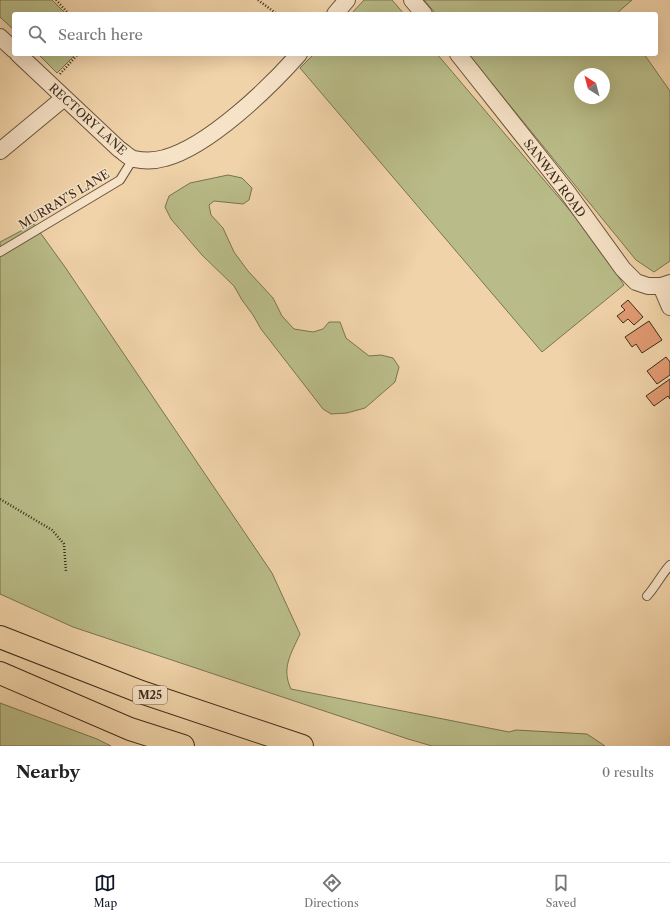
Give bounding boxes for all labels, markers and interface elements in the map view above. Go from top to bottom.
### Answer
search box [12,12,658,56]
icon: search [26,23,48,45]
text: Search here [58,25,143,44]
north arrow [574,68,610,104]
street label: RECTORY LANE [46,80,130,158]
street label: SANWAY ROAD [521,136,589,220]
street label: MURRAY'S LANE [16,166,112,232]
road number: M25 [133,686,167,704]
text: Nearby [16,762,80,782]
text: 0 results [602,764,654,780]
tab: Map [94,872,117,910]
tab: Directions [304,872,359,910]
tab: Saved [546,872,576,910]

